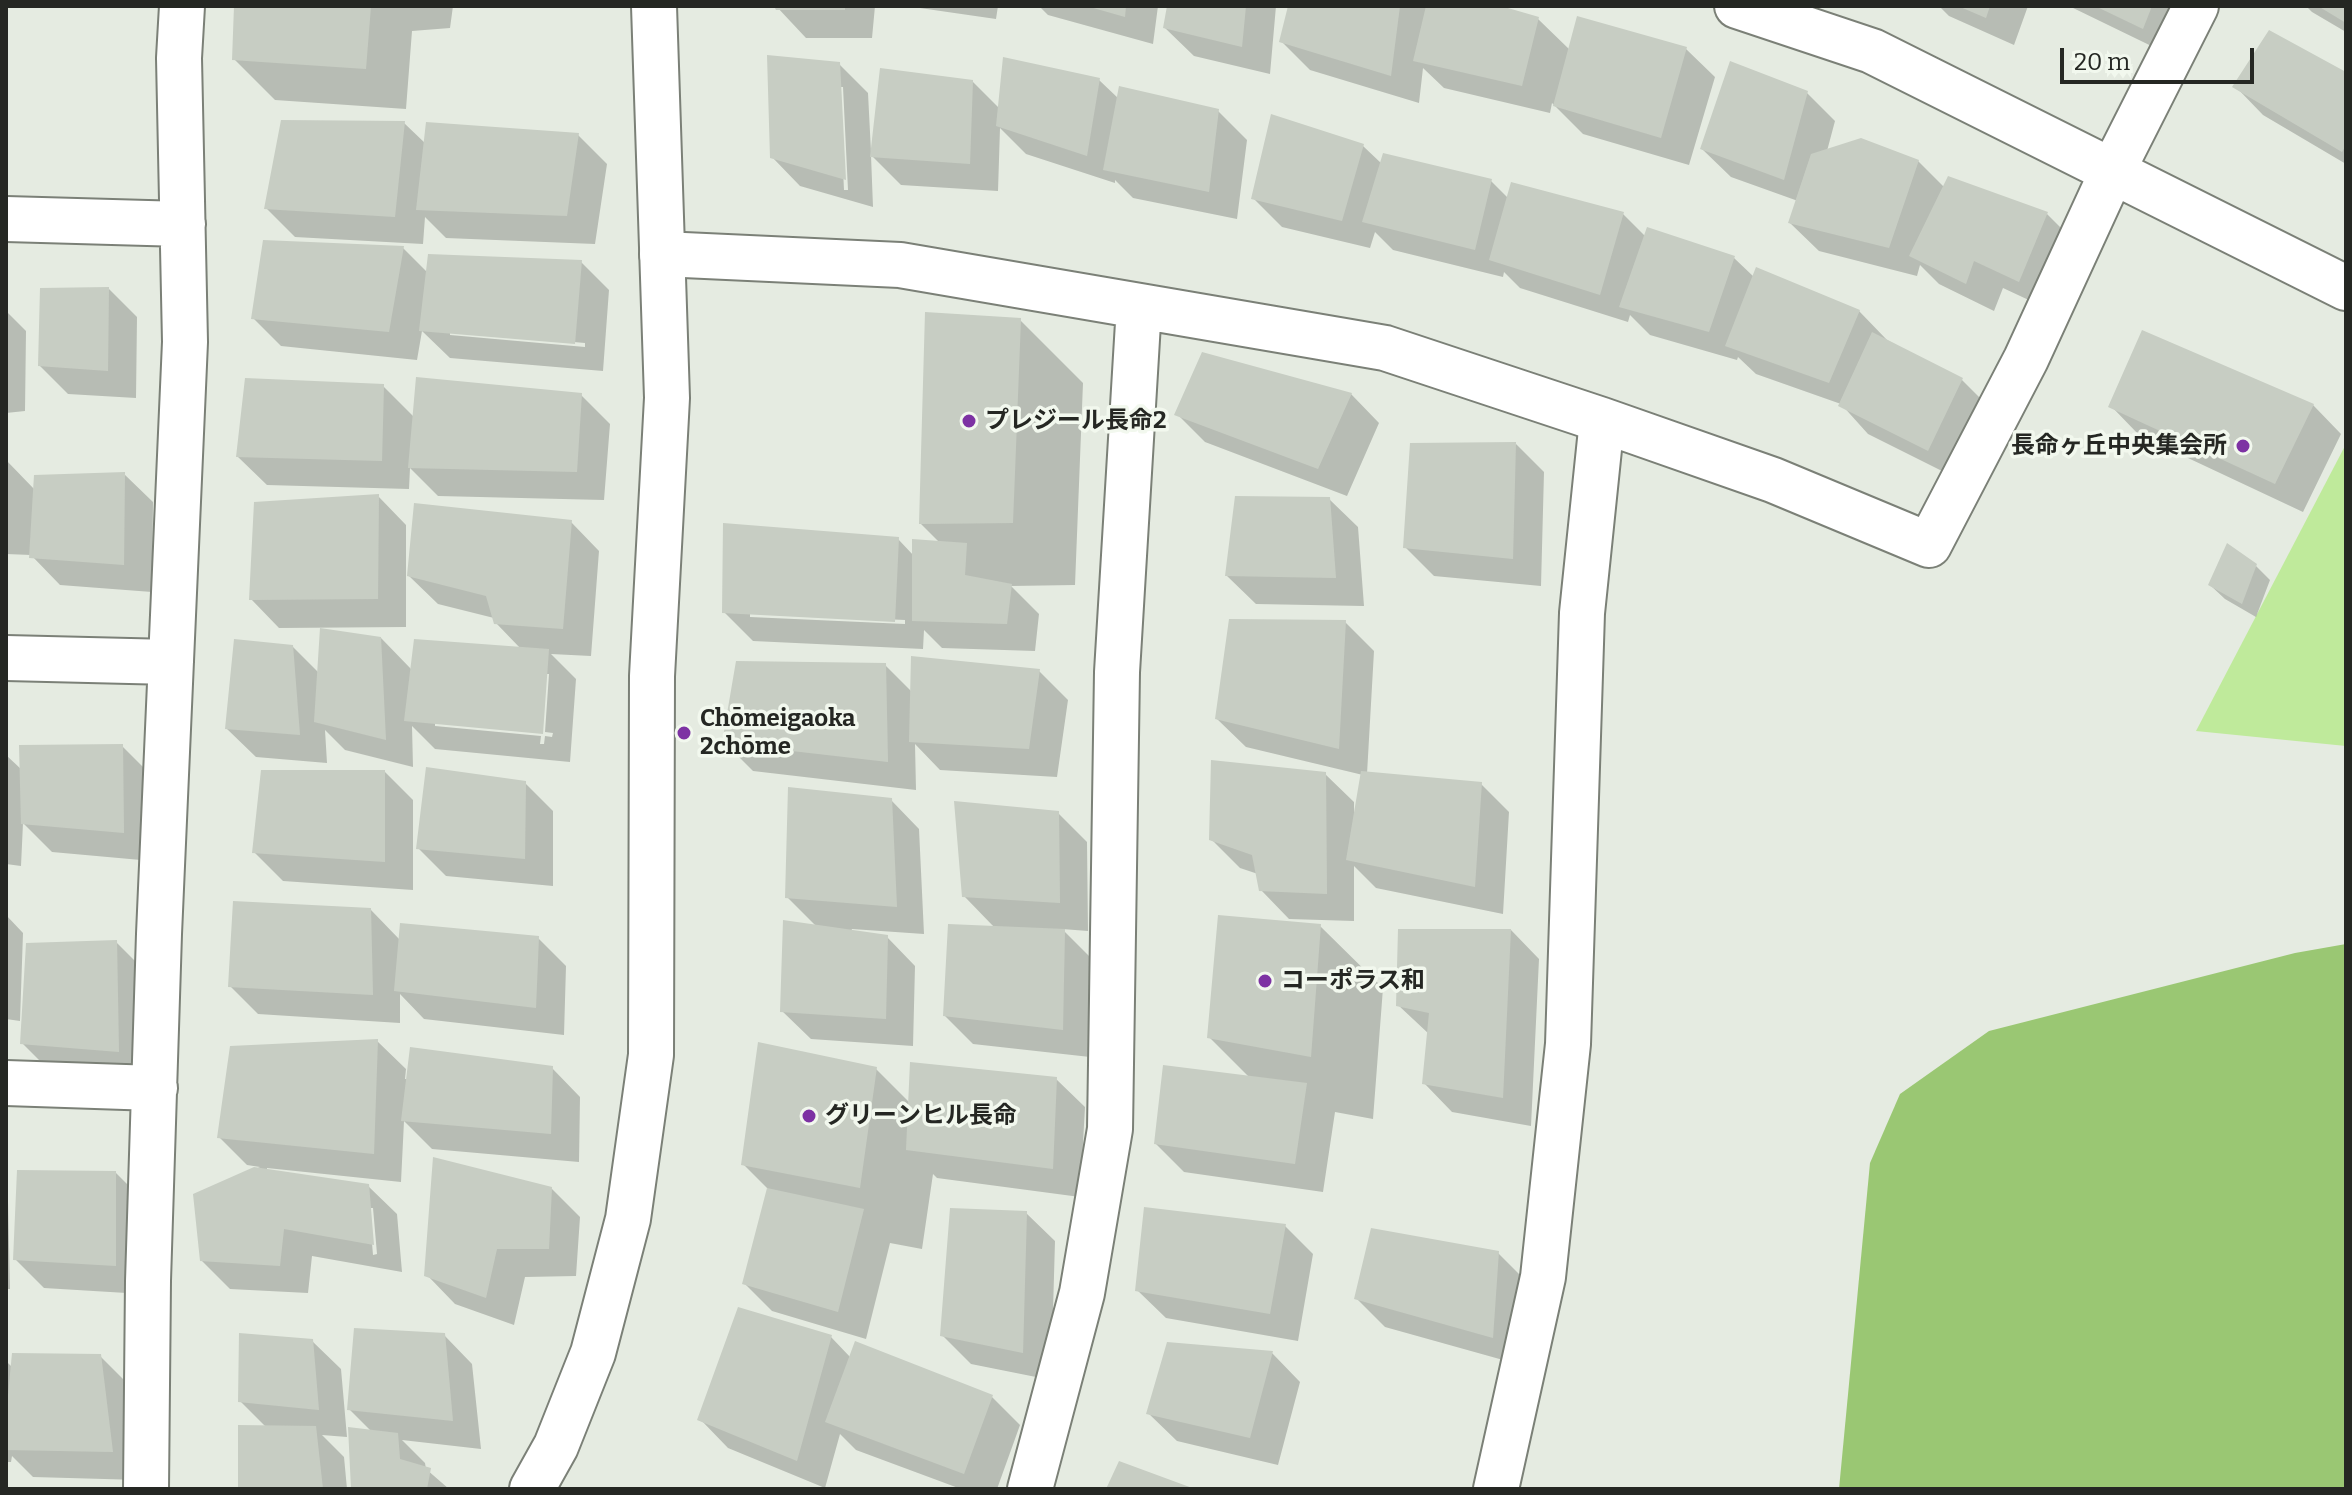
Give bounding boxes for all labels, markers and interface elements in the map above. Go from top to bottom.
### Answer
scale bar [2064,32,2258,82]
text: 20 m [2074,48,2130,76]
place label: プレジール長命2 [985,407,1167,435]
marker: プレジール長命2 [960,412,978,430]
place label: 長命ヶ丘中央集会所 [2011,432,2227,460]
marker: 長命ヶ丘中央集会所 [2234,437,2252,455]
place label: Chōmeigaoka 2chōme [700,705,855,761]
marker: Chōmeigaoka 2chōme [675,724,693,742]
place label: コーポラス和 [1281,967,1425,995]
marker: コーポラス和 [1256,972,1274,990]
place label: グリーンヒル長命 [825,1102,1017,1130]
marker: グリーンヒル長命 [800,1107,818,1125]

